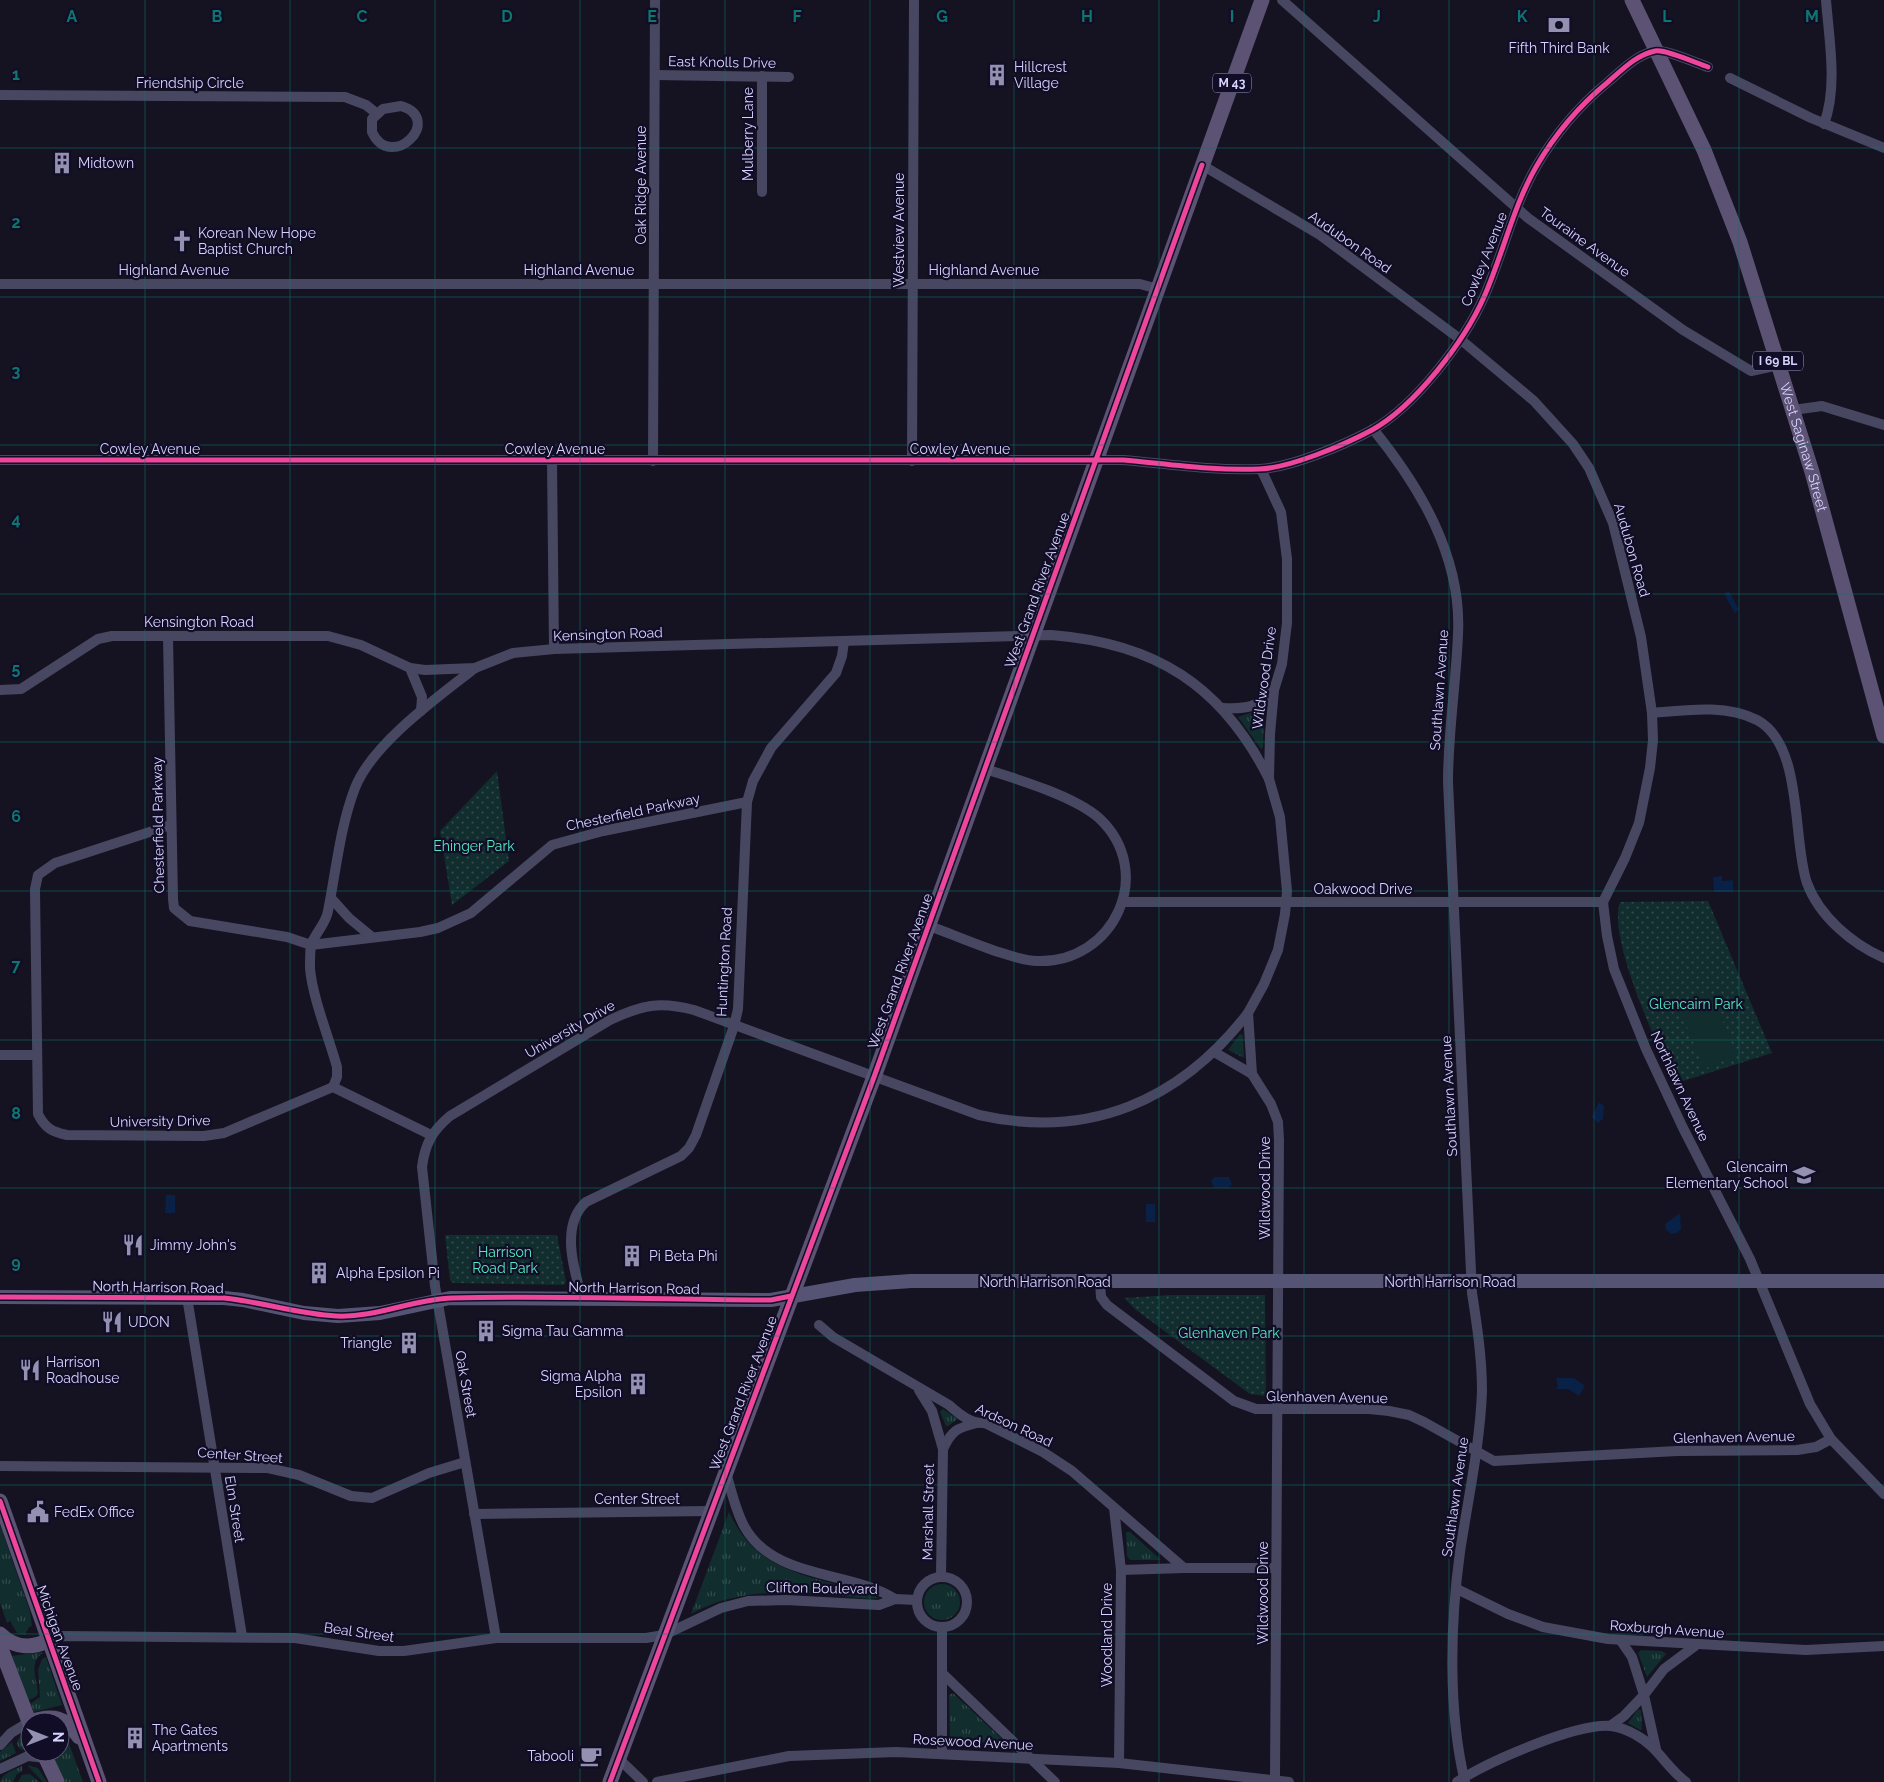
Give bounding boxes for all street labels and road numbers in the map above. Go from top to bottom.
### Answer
street label: East Knolls Drive [668,53,776,71]
road number: M 43 [1213,74,1251,92]
street label: Friendship Circle [136,75,244,91]
street label: Mulberry Lane [740,87,756,181]
street label: Oak Ridge Avenue [633,125,649,245]
street label: Westview Avenue [891,172,907,288]
street label: Touraine Avenue [1537,204,1633,280]
street label: Audubon Road [1306,208,1394,276]
street label: Cowley Avenue [1458,209,1510,309]
street label: Highland Avenue [119,262,229,278]
street label: Highland Avenue [524,262,634,278]
street label: Highland Avenue [929,262,1039,278]
road number: I 69 BL [1753,352,1803,371]
street label: West Saginaw Street [1777,381,1831,514]
street label: Cowley Avenue [100,441,200,457]
street label: Cowley Avenue [505,441,605,457]
street label: Cowley Avenue [910,441,1010,457]
street label: Audubon Road [1611,501,1653,599]
street label: West Grand River Avenue [1001,510,1073,670]
street label: Kensington Road [144,614,254,630]
street label: Kensington Road [553,624,663,644]
street label: Wildwood Drive [1249,626,1279,730]
street label: Southlawn Avenue [1427,629,1451,751]
street label: Chesterfield Parkway [149,756,167,893]
street label: Chesterfield Parkway [565,790,702,834]
street label: Oakwood Drive [1314,881,1412,897]
street label: West Grand River Avenue [864,891,936,1051]
street label: Huntington Road [713,907,735,1017]
street label: University Drive [522,997,618,1061]
street label: Northlawn Avenue [1647,1028,1713,1144]
street label: Southlawn Avenue [1438,1035,1460,1157]
street label: University Drive [109,1112,211,1130]
street label: Wildwood Drive [1257,1136,1273,1240]
street label: North Harrison Road [979,1274,1111,1290]
street label: North Harrison Road [1384,1274,1516,1290]
street label: North Harrison Road [92,1278,224,1296]
street label: North Harrison Road [568,1279,700,1297]
street label: West Grand River Avenue [706,1313,780,1473]
street label: Oak Street [452,1349,480,1419]
street label: Glenhaven Avenue [1266,1388,1388,1406]
street label: Ardson Road [973,1400,1055,1450]
street label: Glenhaven Avenue [1673,1428,1795,1446]
street label: Southlawn Avenue [1439,1436,1471,1558]
street label: Center Street [197,1444,284,1466]
street label: Marshall Street [919,1463,937,1561]
street label: Elm Street [222,1474,248,1544]
street label: Center Street [594,1491,680,1507]
street label: Wildwood Drive [1255,1541,1271,1645]
street label: Clifton Boulevard [766,1579,878,1597]
street label: Michigan Avenue [34,1583,86,1693]
street label: Woodland Drive [1099,1583,1115,1687]
street label: Roxburgh Avenue [1609,1617,1725,1641]
street label: Beal Street [323,1619,396,1645]
street label: Rosewood Avenue [912,1731,1034,1753]

